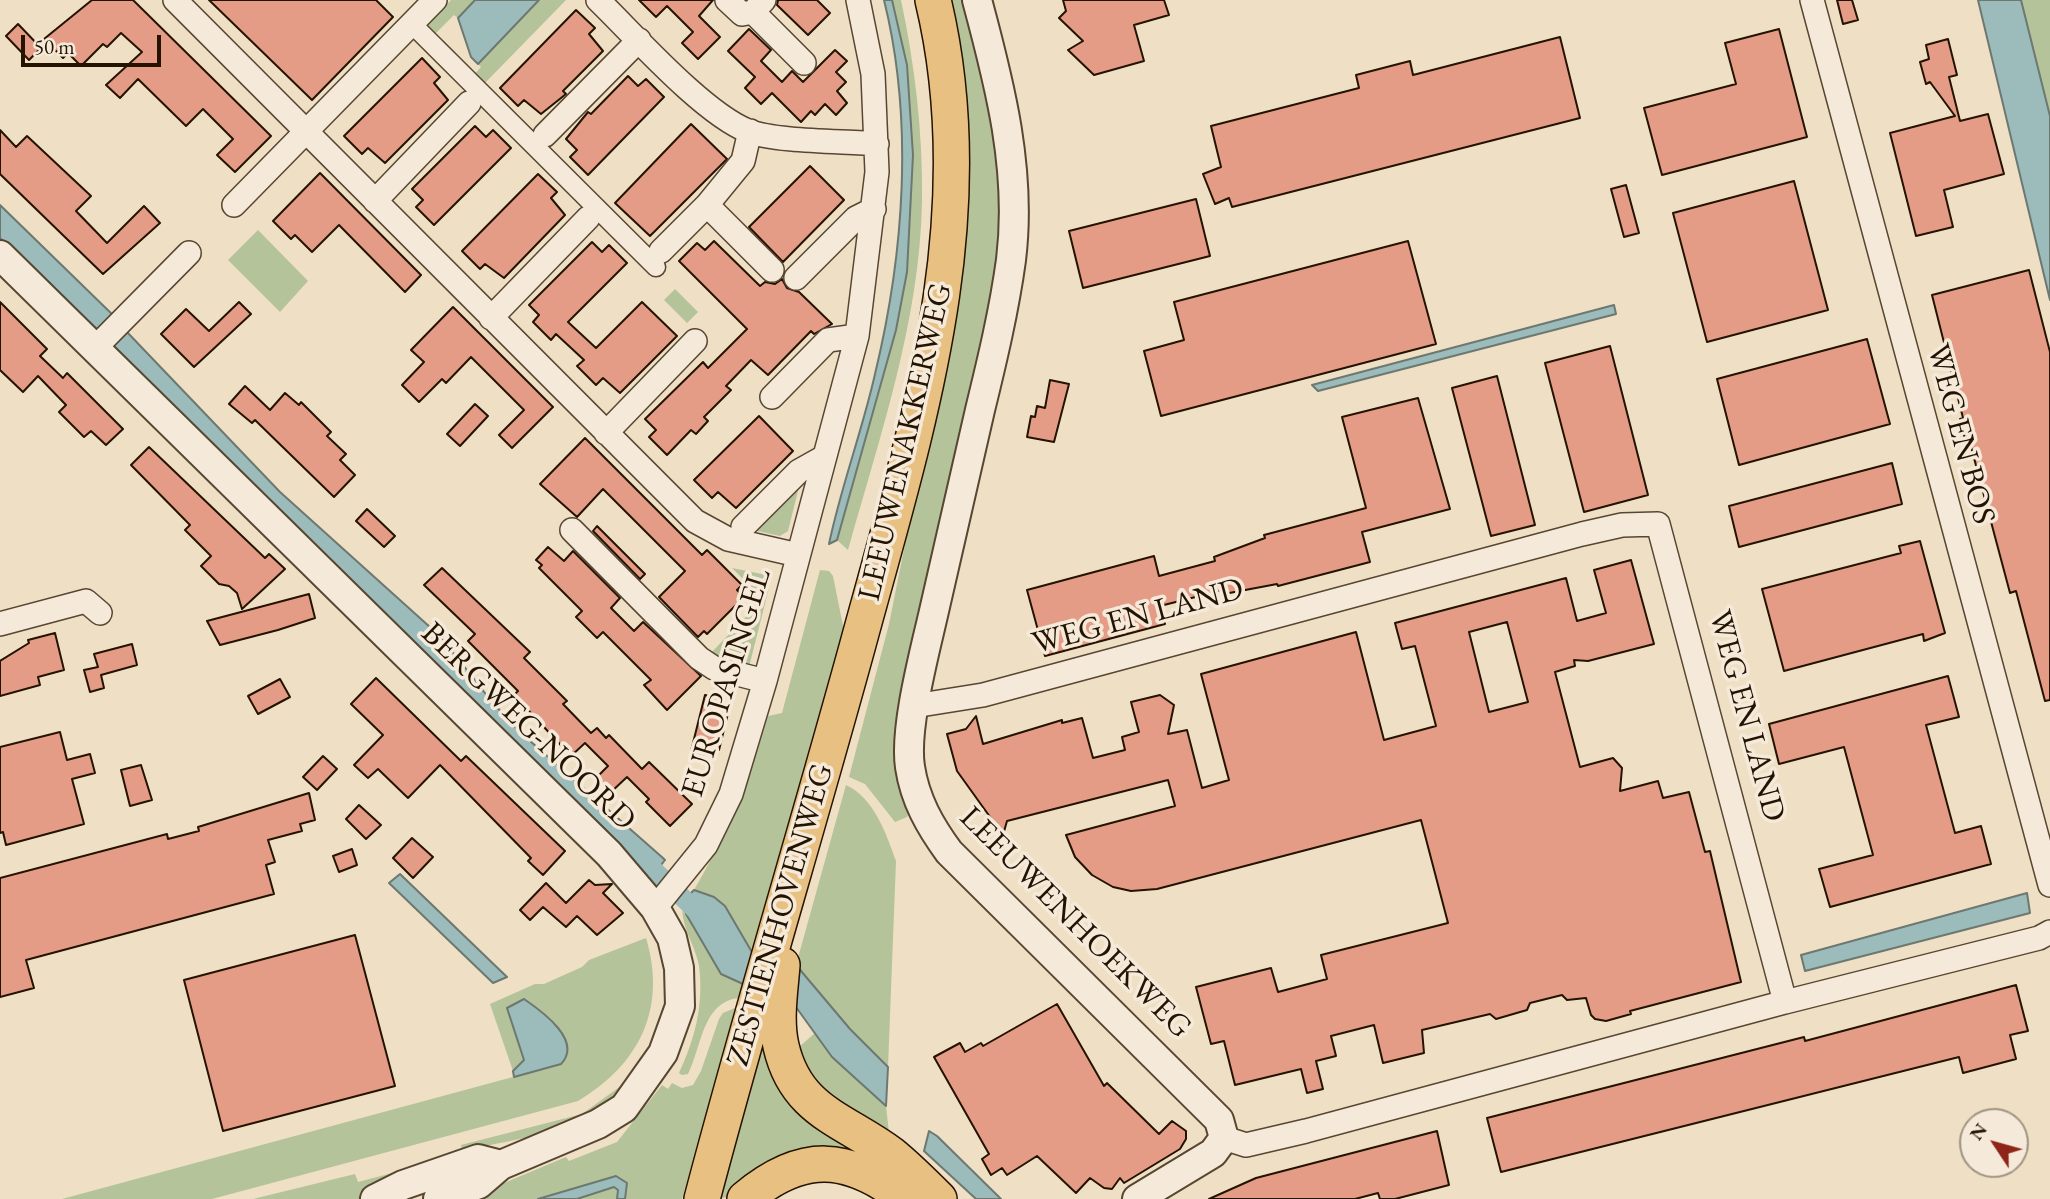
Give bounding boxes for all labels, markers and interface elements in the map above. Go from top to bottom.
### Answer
scale bar [24,21,164,65]
text: 50 m [34,33,75,60]
street label: LEEUWENAKKERWEG [851,279,961,605]
street label: WEG EN BOS [1918,340,2002,528]
street label: EUROPASINGEL [674,564,780,802]
street label: WEG EN LAND [1028,570,1248,664]
street label: WEG EN LAND [1699,606,1793,826]
street label: BERGWEG-NOORD [413,615,643,839]
street label: ZESTIENHOVENWEG [719,759,843,1071]
street label: LEEUWENHOEKWEG [951,799,1199,1047]
north arrow [1959,1108,2029,1178]
text: N [1964,1118,1993,1145]

